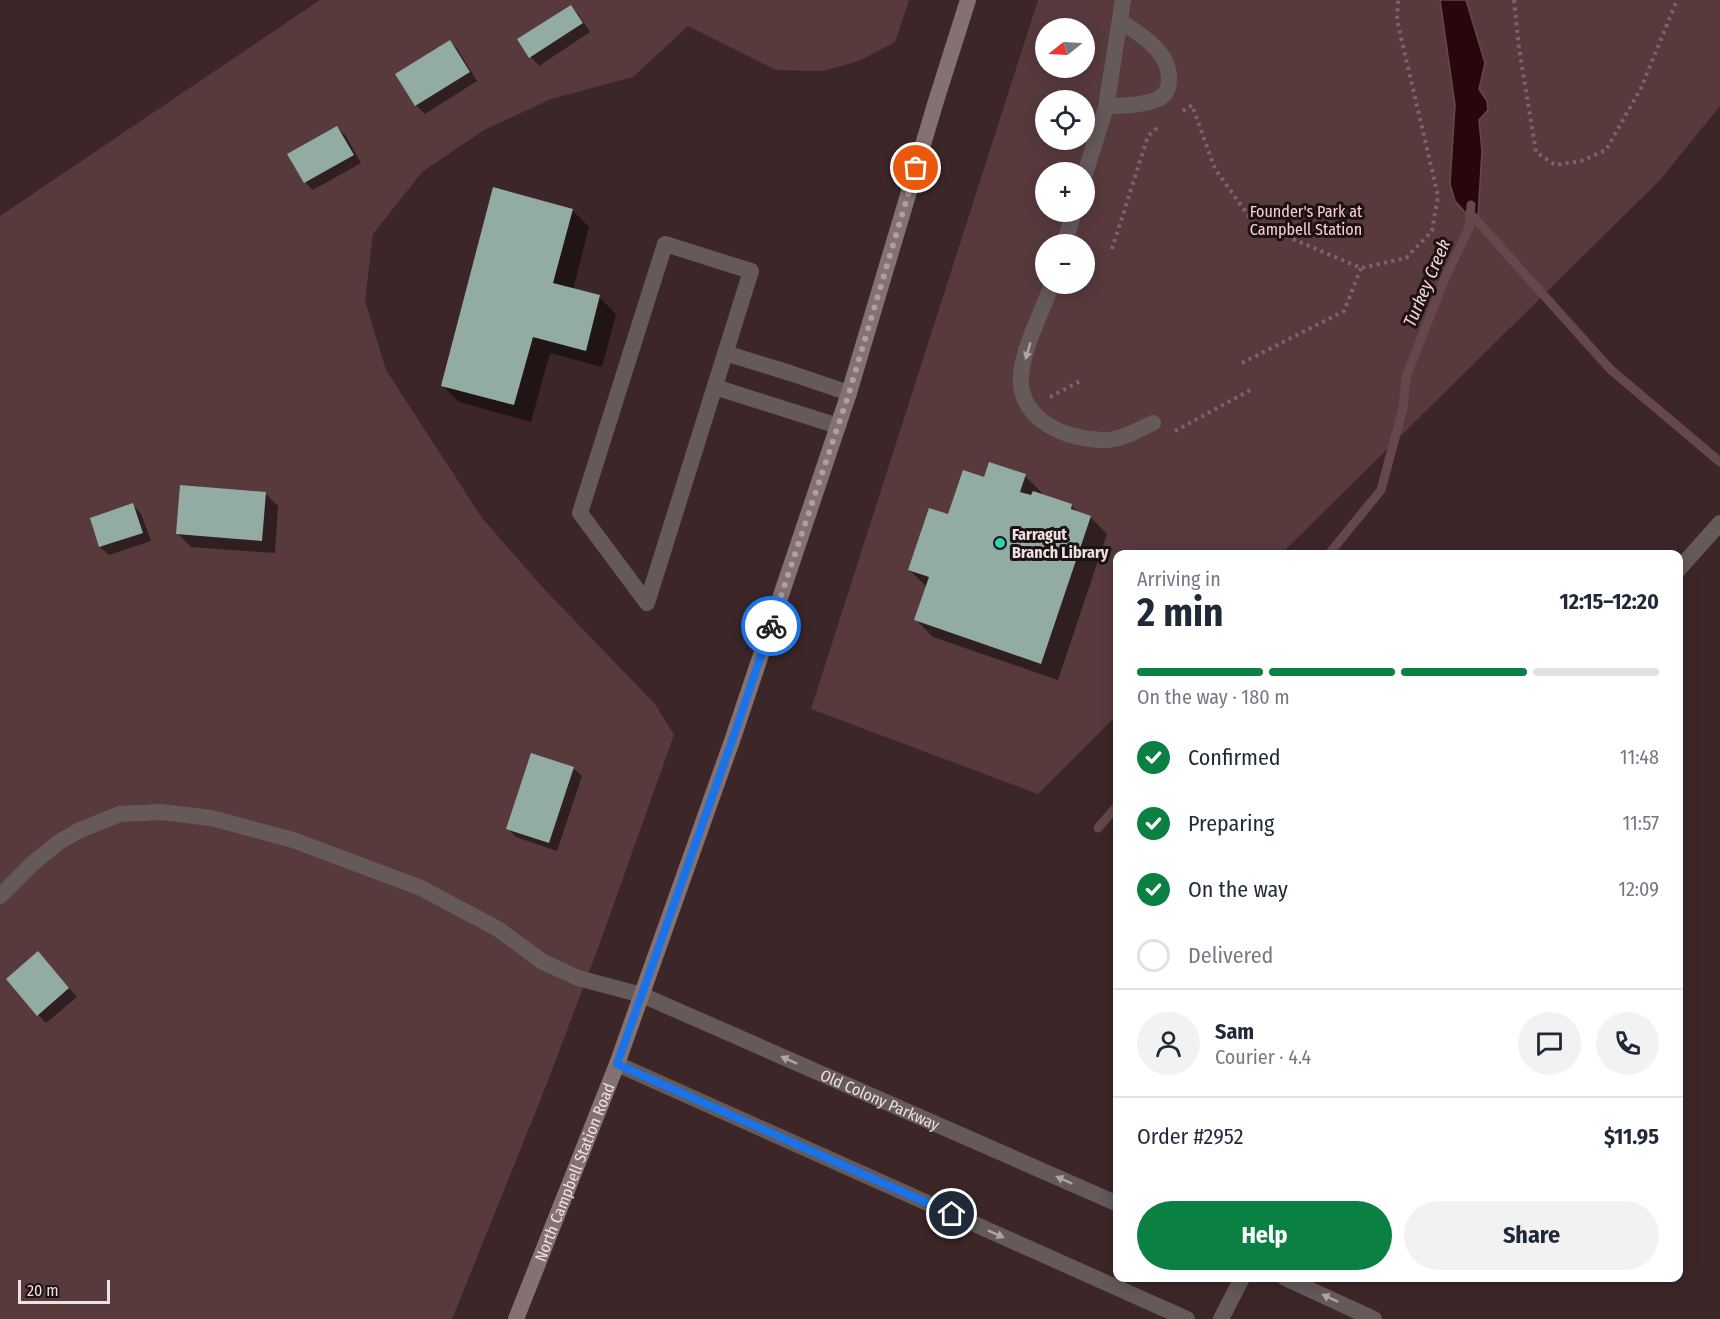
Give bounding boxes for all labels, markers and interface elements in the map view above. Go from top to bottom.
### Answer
north arrow [1035,18,1095,78]
map controls [1035,18,1095,294]
button: locate [1035,90,1095,150]
pin [890,142,941,193]
icon: bag [899,151,932,184]
button: + [1035,162,1095,222]
park label: Founder's Park at Campbell Station [1250,202,1363,239]
button: − [1035,234,1095,294]
water label: Turkey Creek [1399,236,1455,330]
one-way arrow [1023,342,1032,360]
place label: Farragut Branch Library [1012,525,1109,562]
marker: Farragut Branch Library [993,536,1007,550]
text: Arriving in [1137,567,1221,591]
text: 12:15–12:20 [1559,588,1659,615]
text: 2 min [1137,590,1223,636]
courier [741,596,801,656]
icon: bike [755,610,788,643]
text: On the way · 180 m [1137,685,1290,709]
icon: check [1137,741,1170,774]
text: Confirmed [1188,744,1281,771]
text: 11:48 [1620,745,1659,769]
icon: check [1137,807,1170,840]
text: Preparing [1188,810,1274,837]
text: 11:57 [1623,811,1659,835]
icon: check [1137,873,1170,906]
text: On the way [1188,876,1288,903]
text: 12:09 [1618,877,1659,901]
text: Delivered [1188,942,1273,969]
button: person [1137,1012,1200,1075]
button: chat [1518,1012,1581,1075]
button: phone [1596,1012,1659,1075]
text: Sam [1215,1018,1254,1045]
text: Courier · 4.4 [1215,1045,1311,1069]
one-way arrow [780,1055,798,1065]
street label: Old Colony Parkway [818,1065,943,1134]
street label: North Campbell Station Road [530,1080,618,1264]
text: Order #2952 [1137,1123,1243,1150]
text: $11.95 [1604,1123,1659,1150]
one-way arrow [1055,1175,1073,1185]
pin [926,1188,977,1239]
icon: home [935,1197,968,1230]
button: Help [1137,1201,1392,1270]
button: Share [1404,1201,1659,1270]
one-way arrow [988,1229,1006,1239]
scale bar [18,1277,110,1304]
text: 20 m [27,1281,58,1300]
one-way arrow [1321,1294,1338,1303]

